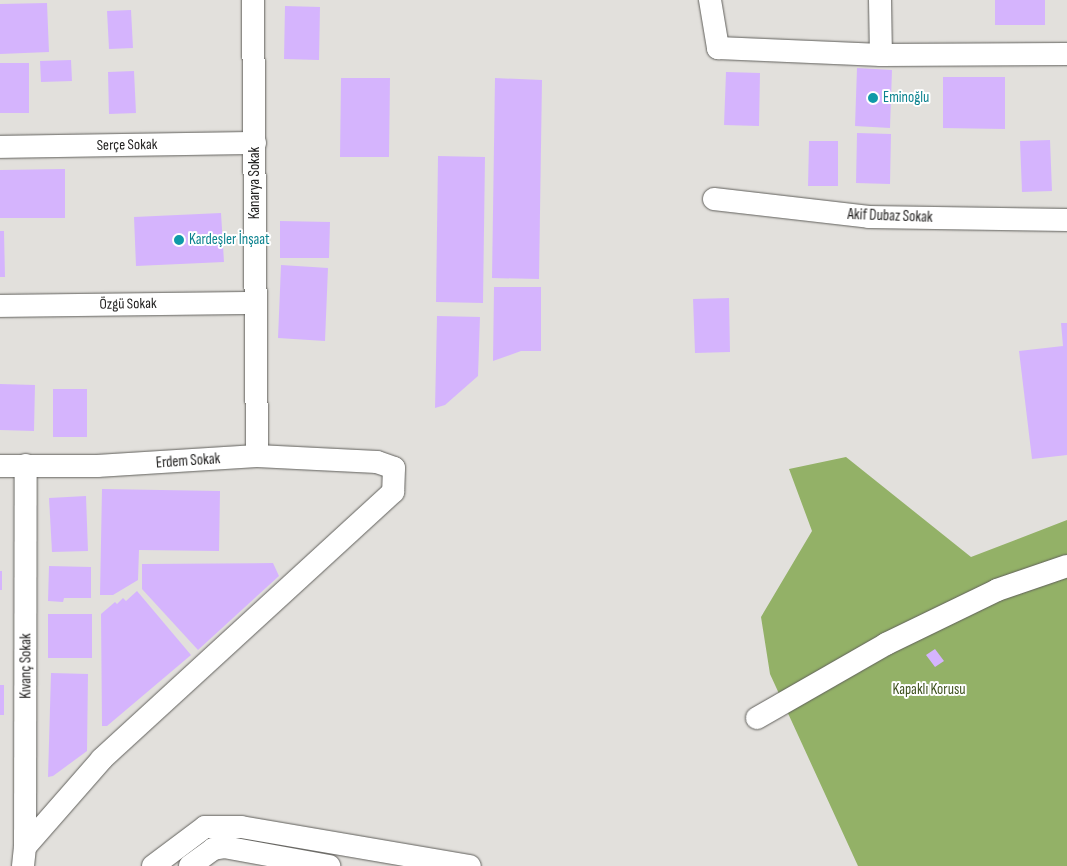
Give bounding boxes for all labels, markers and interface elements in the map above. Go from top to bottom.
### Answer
place label: Eminoğlu [883,89,929,107]
marker: Eminoğlu [867,92,879,104]
street label: Serçe Sokak [96,135,158,155]
street label: Kanarya Sokak [246,147,264,219]
street label: Akif Dubaz Sokak [847,206,933,226]
place label: Kardeşler İnşaat [189,231,270,249]
marker: Kardeşler İnşaat [173,234,185,246]
street label: Özgü Sokak [99,295,157,313]
street label: Erdem Sokak [155,450,221,472]
street label: Kıvanç Sokak [17,633,35,699]
park label: Kapaklı Korusu [892,681,966,699]

